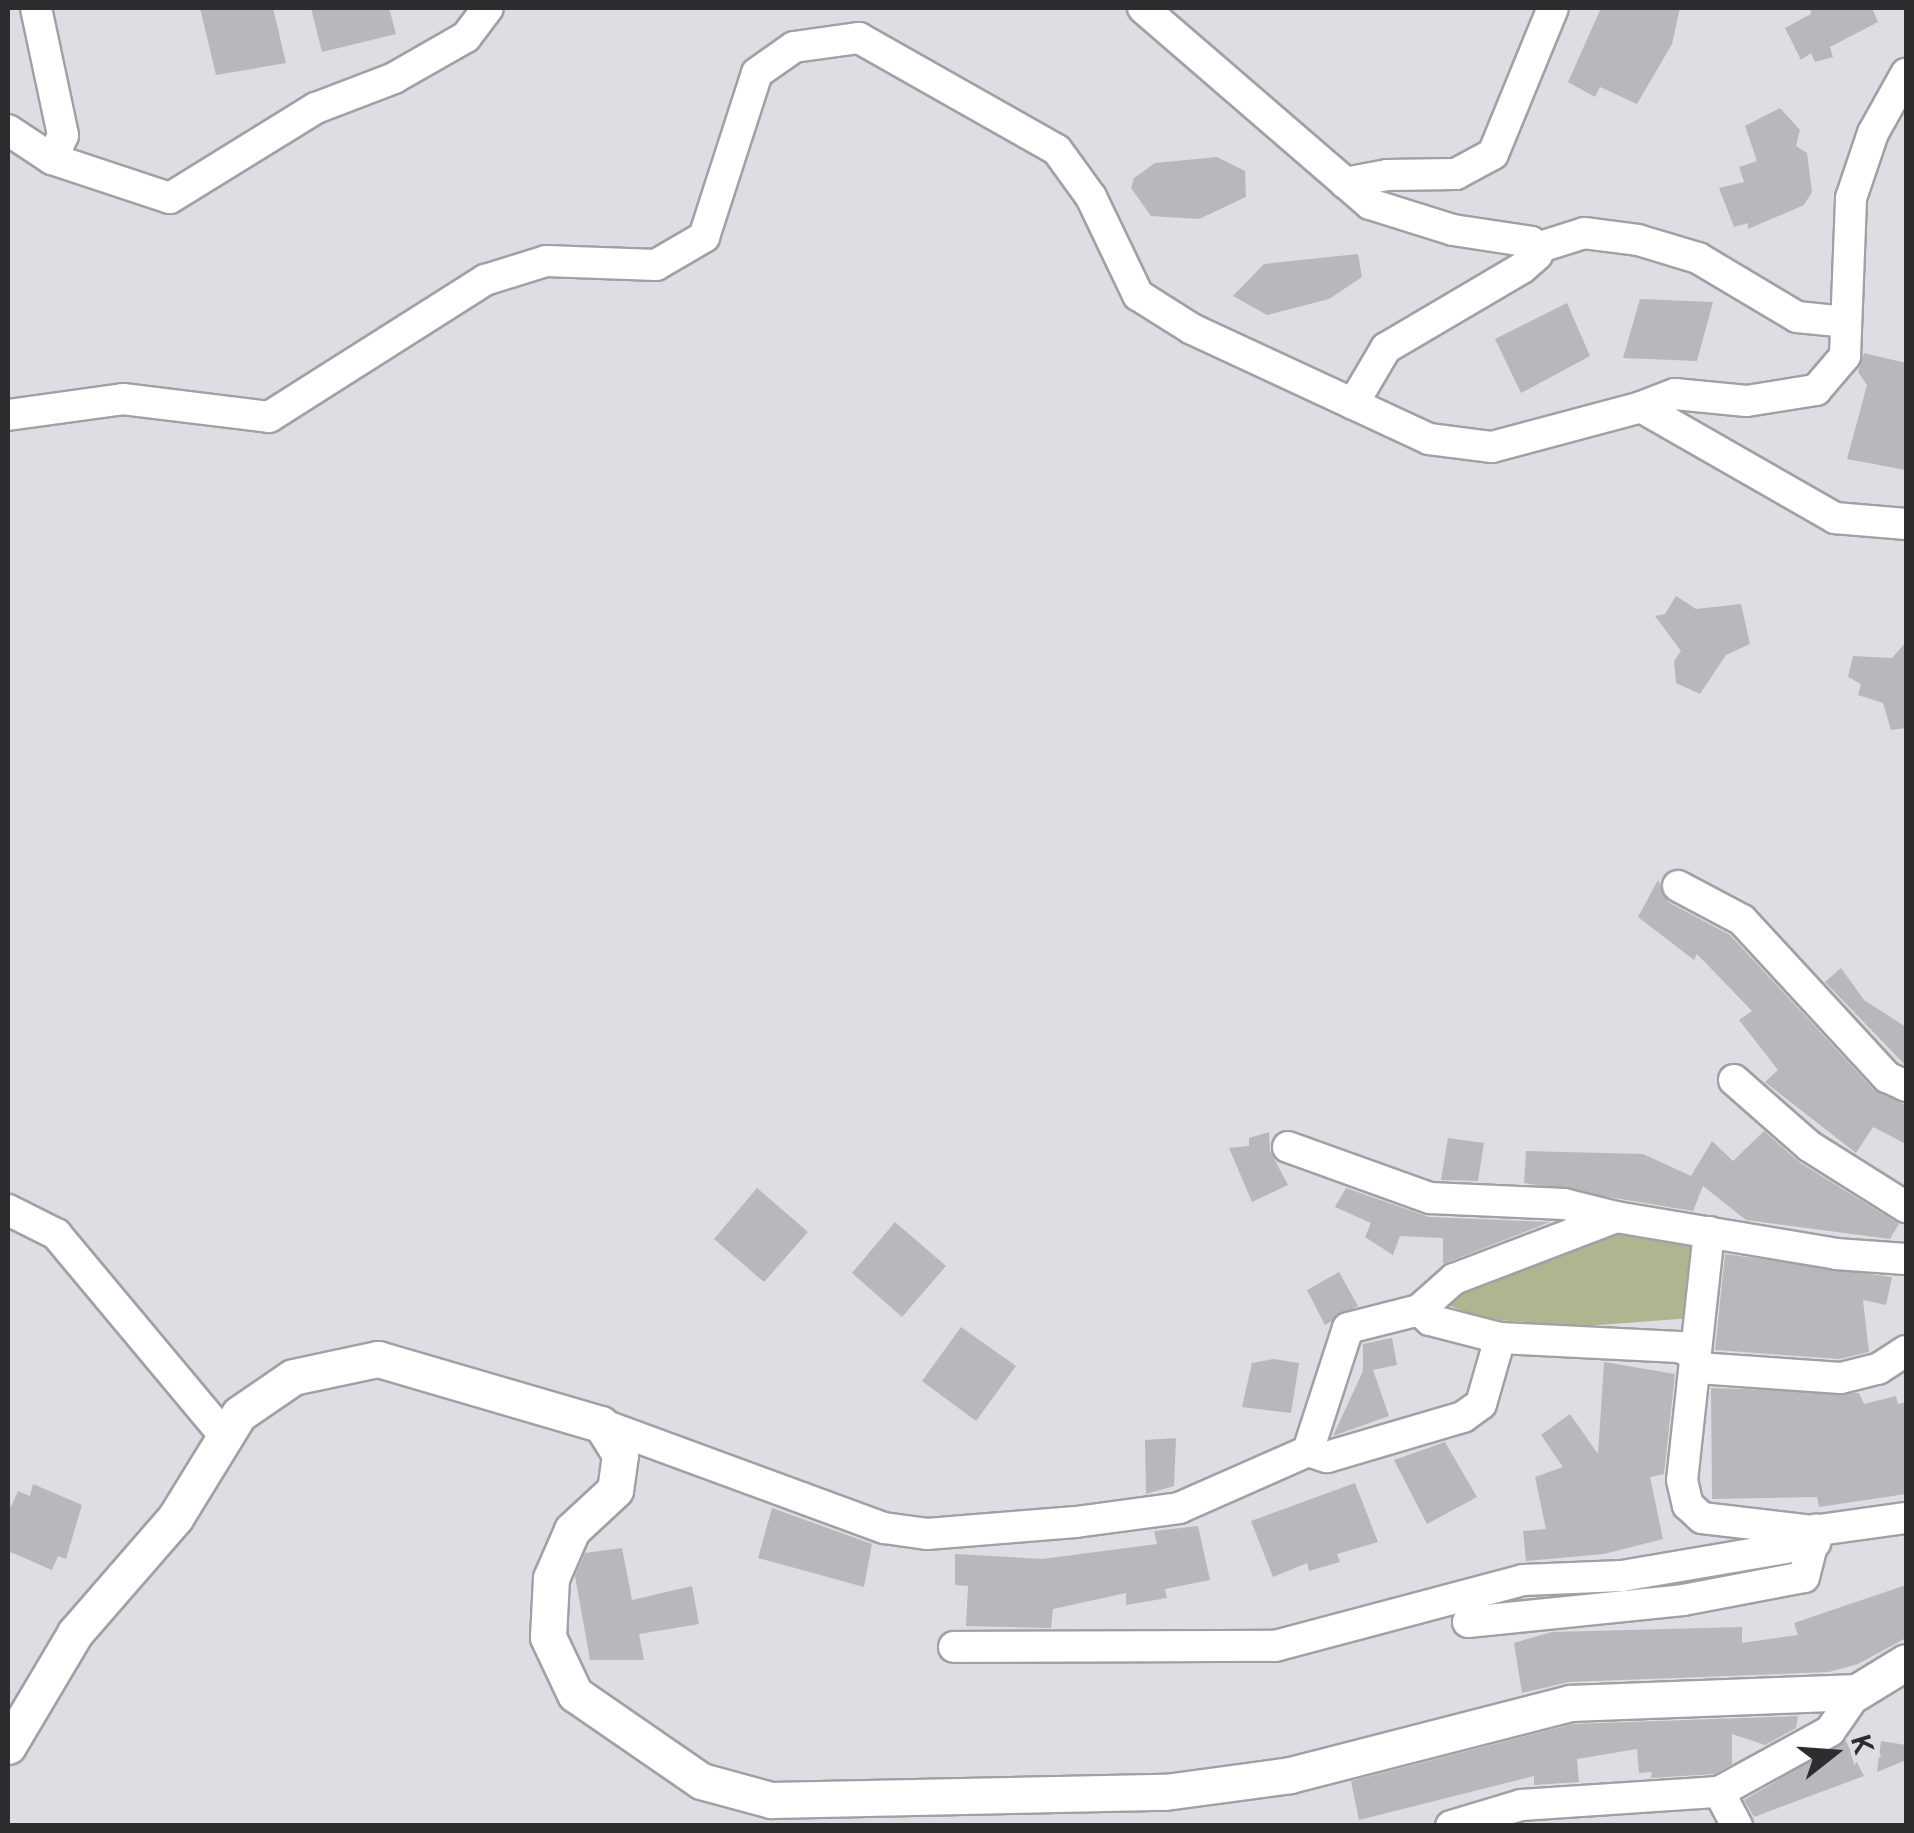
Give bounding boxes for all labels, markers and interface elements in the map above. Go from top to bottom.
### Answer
north arrow [1784,1703,1884,1803]
text: K [1844,1730,1882,1758]

